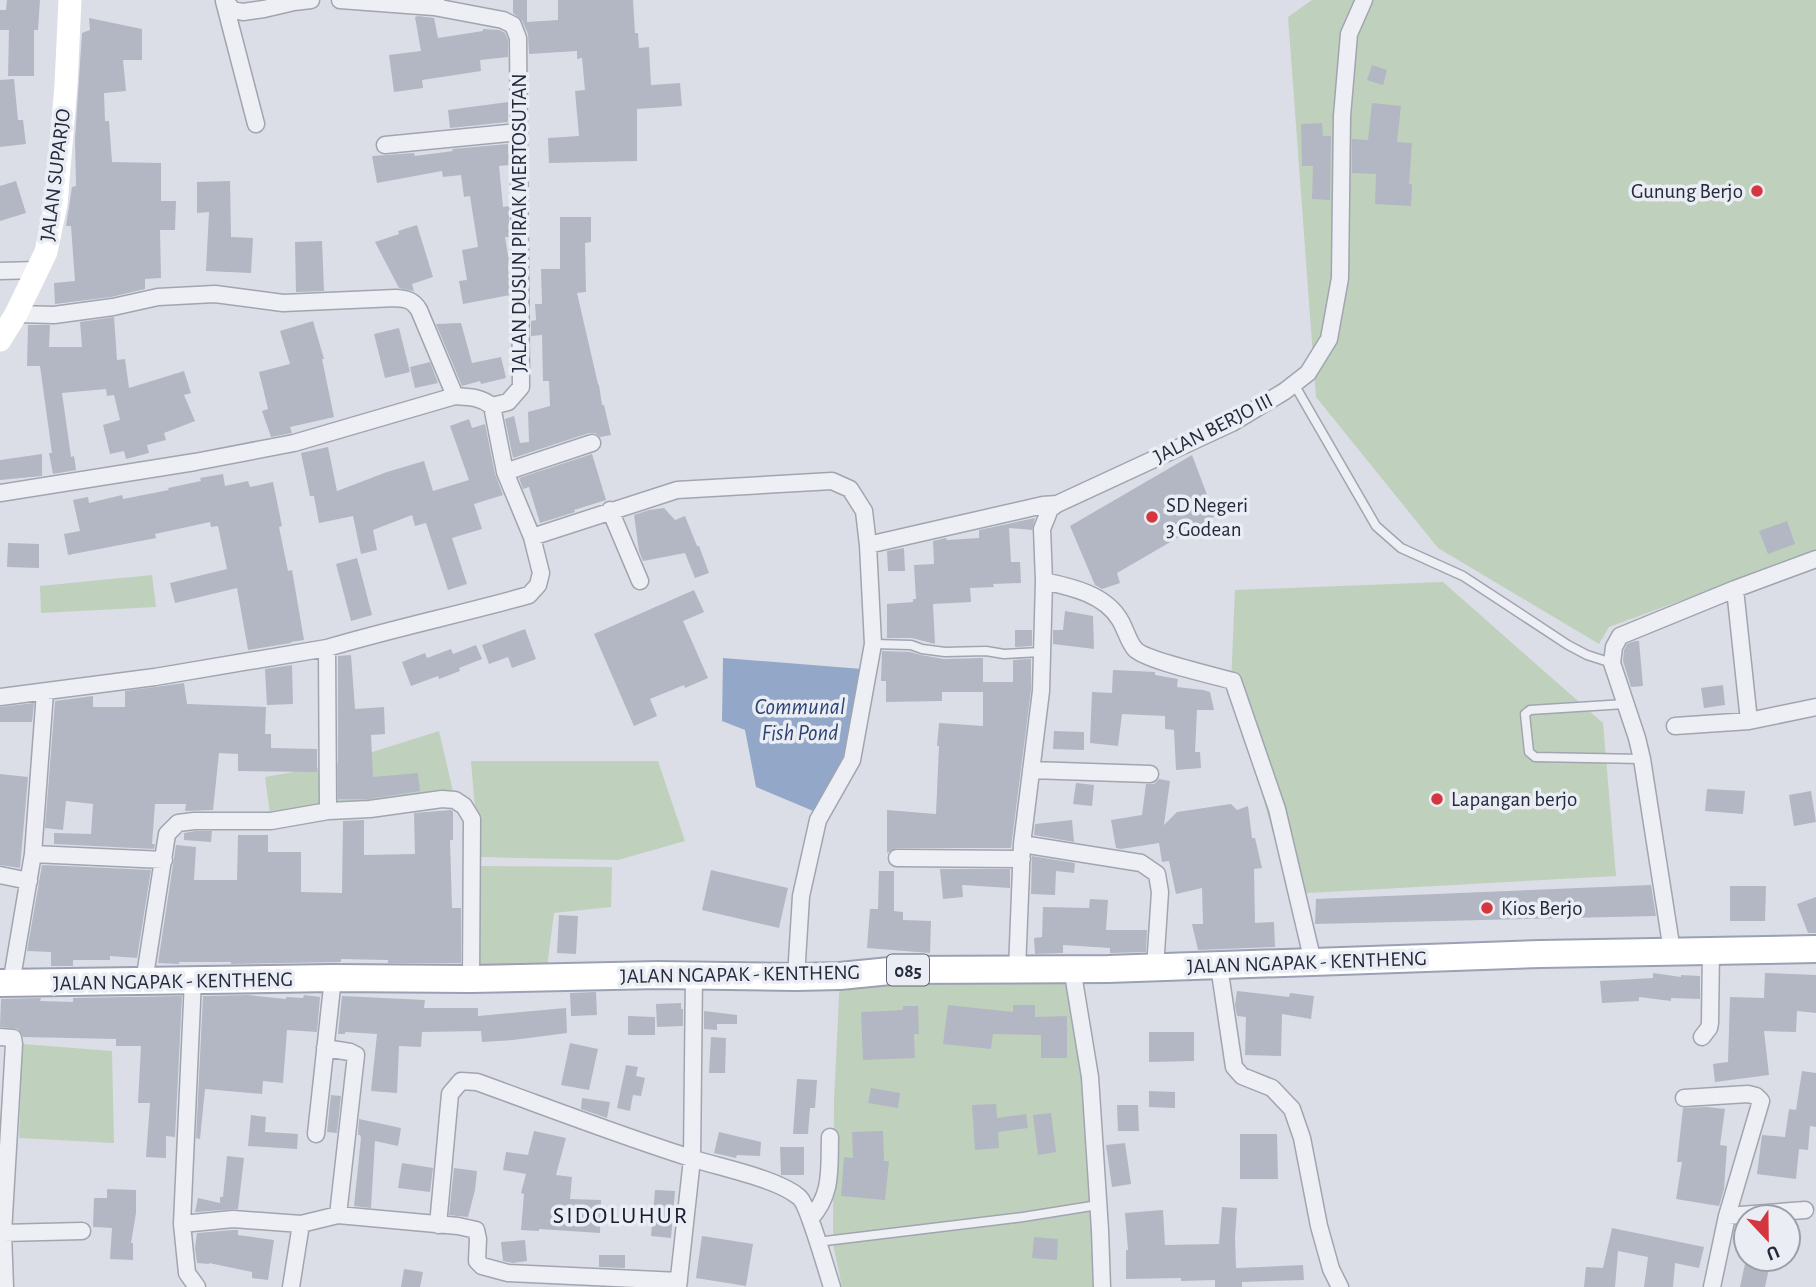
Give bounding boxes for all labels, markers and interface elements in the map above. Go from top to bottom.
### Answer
street label: JALAN DUSUN PIRAK MERTOSUTAN [509,73,530,373]
street label: JALAN SUPARJO [37,108,74,243]
place label: Gunung Berjo [1631,181,1743,202]
marker: Gunung Berjo [1749,183,1765,199]
street label: JALAN BERJO III [1150,390,1276,467]
place label: SD Negeri 3 Godean [1166,495,1248,540]
marker: SD Negeri 3 Godean [1144,509,1160,525]
water label: Communal Fish Pond [755,696,846,745]
place label: Lapangan berjo [1451,789,1577,810]
marker: Lapangan berjo [1429,791,1445,807]
place label: Kios Berjo [1501,898,1583,919]
marker: Kios Berjo [1479,900,1495,916]
street label: JALAN NGAPAK - KENTHENG [1187,948,1427,977]
road number: 085 [887,954,929,986]
street label: JALAN NGAPAK - KENTHENG [620,962,860,987]
street label: JALAN NGAPAK - KENTHENG [53,969,293,994]
north arrow [1732,1203,1802,1273]
district label: SIDOLUHUR [553,1204,689,1228]
text: U [1764,1241,1782,1263]

